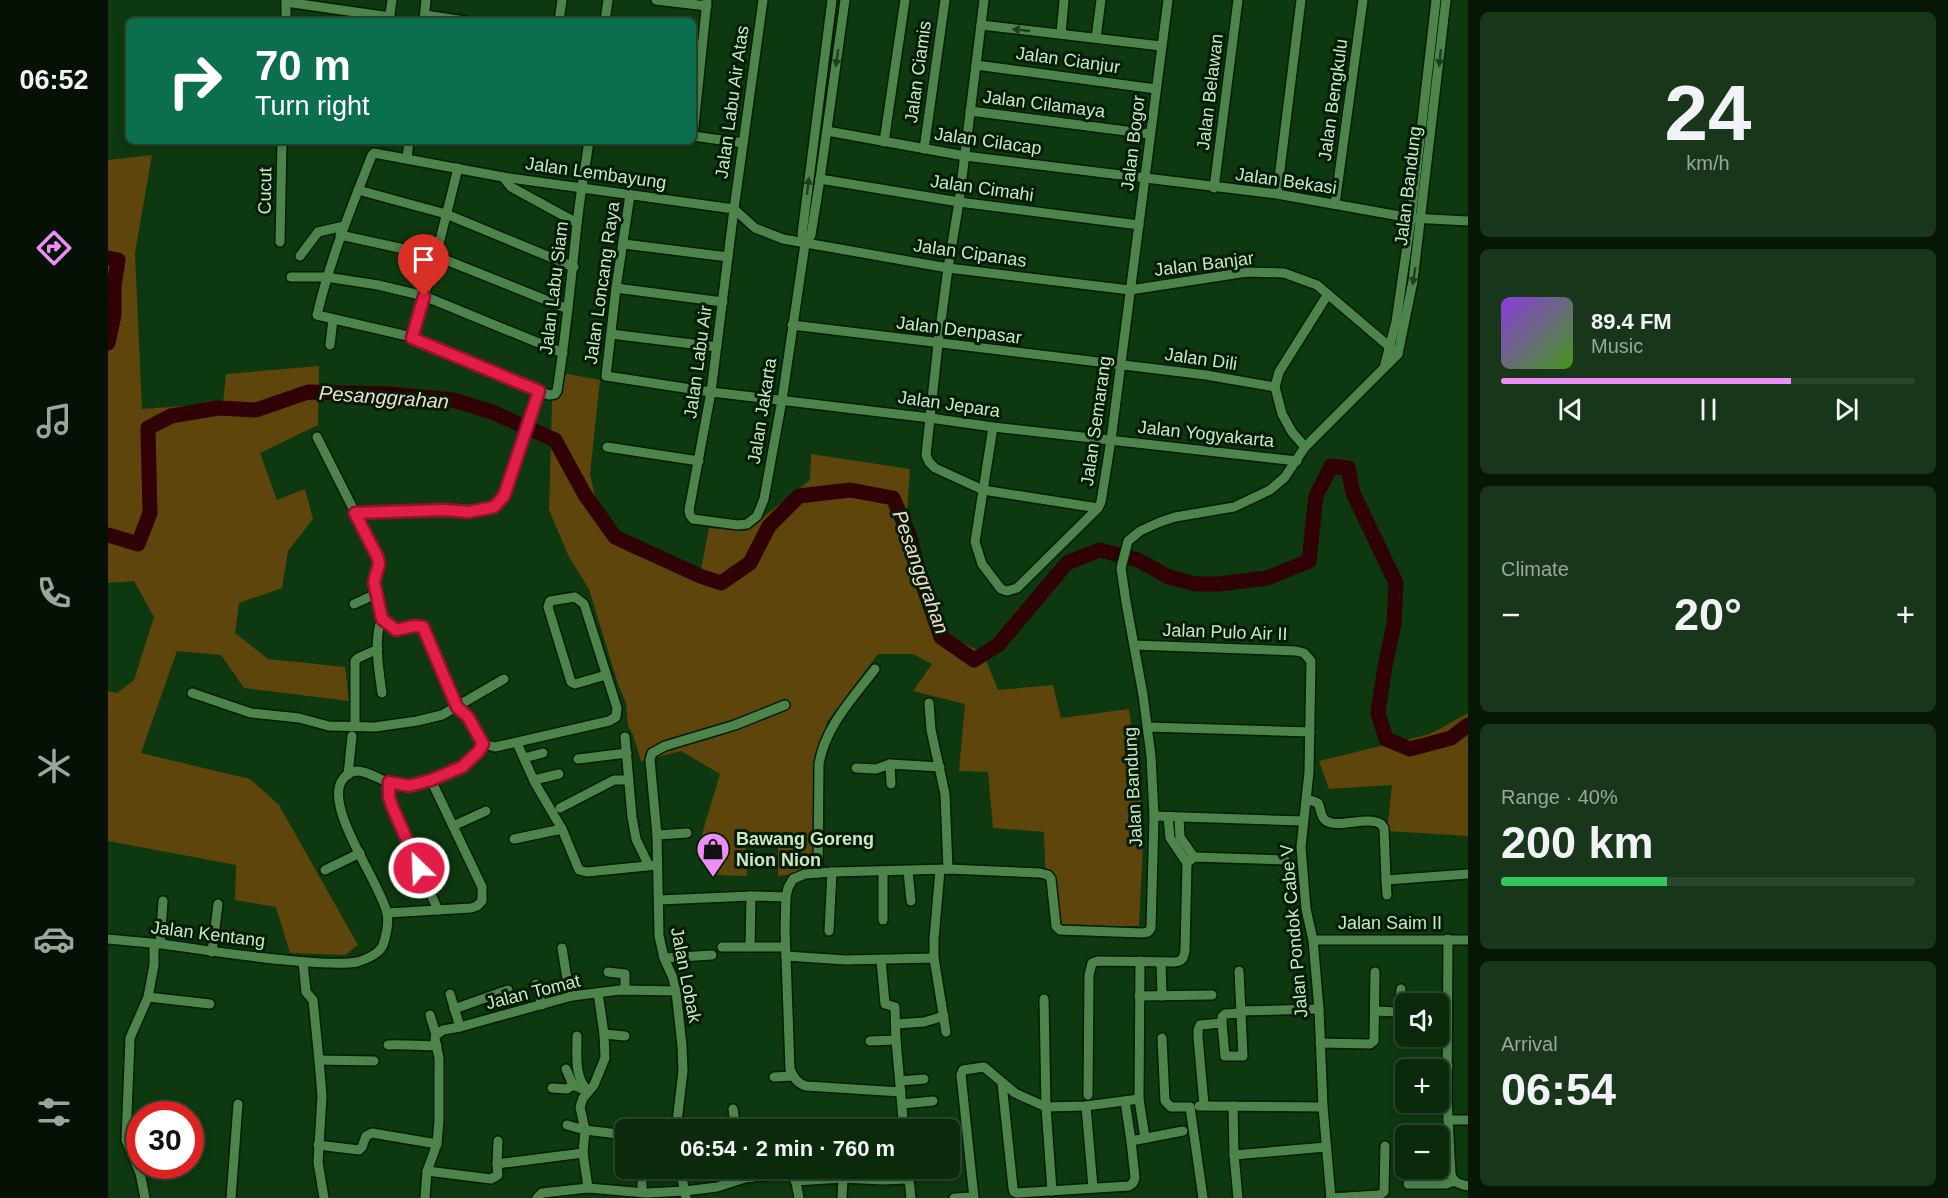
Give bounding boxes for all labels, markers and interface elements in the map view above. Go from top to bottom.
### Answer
street label: Jalan Ciamis [901,20,935,124]
street label: Jalan Labu Air Atas [711,24,753,180]
one-way arrow [1011,25,1030,35]
street label: Jalan Belawan [1193,33,1227,151]
street label: Jalan Bengkulu [1315,38,1351,162]
icon: right [156,42,234,120]
text: 70 m [255,42,351,89]
street label: Jalan Cianjur [1015,43,1121,77]
one-way arrow [832,49,842,68]
one-way arrow [1435,49,1444,68]
text: 06:52 [19,65,89,95]
text: 24 [1665,69,1751,157]
street label: Jalan Cilamaya [982,87,1107,122]
text: Turn right [255,91,370,121]
street label: Jalan Bogor [1117,94,1149,192]
street label: Jalan Cilacap [933,124,1043,158]
street label: Jalan Bandung [1391,125,1425,247]
text: km/h [1686,152,1730,174]
street label: Jalan Lembayung [524,153,668,193]
street label: Jalan Bekasi [1234,164,1338,198]
street label: Cucut [255,167,275,215]
street label: Jalan Cimahi [929,171,1035,205]
one-way arrow [803,177,812,196]
street label: Jalan Loncang Raya [581,199,623,366]
street label: Jalan Labu Siam [536,220,572,356]
icon: directions [33,227,75,269]
pin [398,234,449,296]
street label: Jalan Cipanas [912,235,1028,271]
icon: arrive [407,243,440,276]
street label: Jalan Banjar [1153,248,1255,280]
one-way arrow [1409,267,1418,286]
street label: Jalan Labu Air [680,304,716,420]
text: 89.4 FM [1591,309,1672,334]
street label: Jalan Denpasar [895,312,1023,348]
text: Music [1591,335,1643,357]
street label: Jalan Dili [1163,344,1239,374]
street label: Jalan Semarang [1077,355,1115,487]
street label: Jalan Jakarta [744,356,780,465]
water label: Pesanggrahan [318,381,450,413]
street label: Jalan Jepara [897,387,1002,421]
icon: previous [1554,393,1587,426]
icon: pause [1692,393,1725,426]
icon: next [1830,393,1863,426]
icon: music [33,400,75,442]
street label: Jalan Yogyakarta [1137,417,1276,451]
water label: Pesanggrahan [888,507,954,637]
text: Climate [1501,558,1569,580]
icon: phone [33,572,75,614]
text: 20° [1674,589,1742,640]
text: − [1501,596,1520,633]
text: + [1896,596,1915,633]
street label: Jalan Pulo Air II [1162,620,1288,644]
street label: Jalan Bandung [1120,727,1146,847]
icon: climate [33,745,75,787]
text: Range · 40% [1501,786,1618,808]
text: 200 km [1501,817,1654,868]
place label: Bawang Goreng Nion Nion [736,829,874,870]
shop icon: Bawang Goreng Nion Nion [695,831,731,878]
position arrow [387,836,451,900]
street label: Jalan Pondok Cabe V [1276,843,1312,1019]
street label: Jalan Saim II [1338,913,1442,933]
street label: Jalan Kentang [150,917,266,951]
icon: car [33,918,75,960]
street label: Jalan Lobak [667,925,705,1026]
street label: Jalan Tomat [484,971,582,1013]
map controls [1395,993,1449,1179]
button: sound [1395,993,1449,1047]
text: Arrival [1501,1033,1558,1055]
button: + [1395,1059,1449,1113]
text: 06:54 [1501,1064,1616,1115]
icon: filters [33,1091,75,1133]
speed limit sign: 30 [126,1101,204,1179]
button: − [1395,1125,1449,1179]
text: 06:54 · 2 min · 760 m [680,1136,895,1161]

